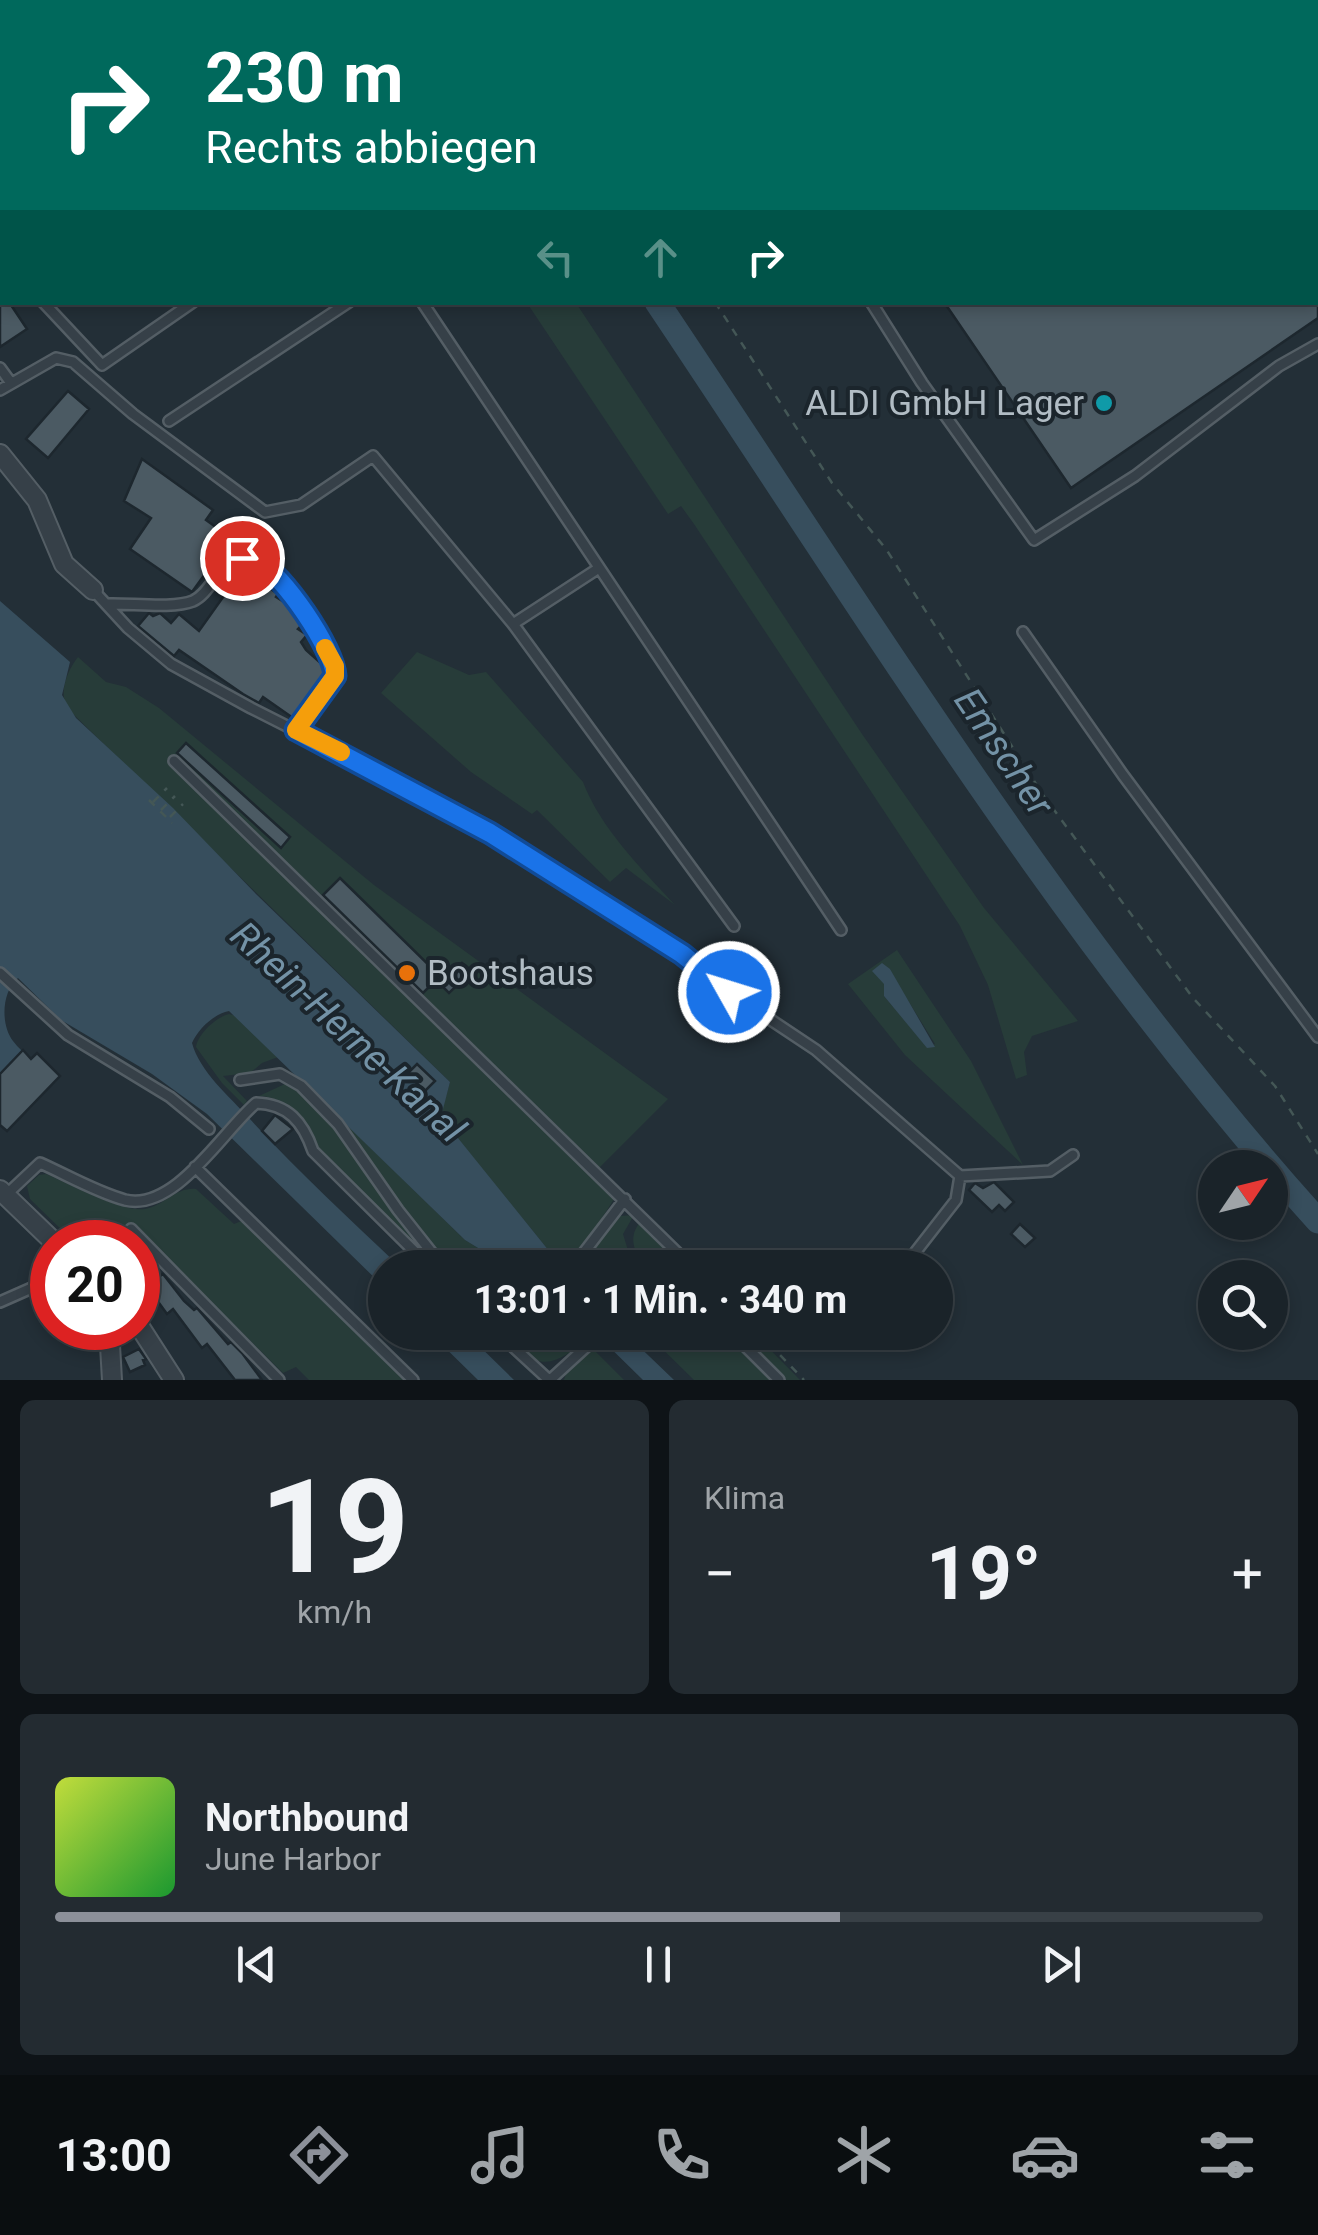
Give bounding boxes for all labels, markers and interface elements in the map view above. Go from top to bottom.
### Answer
text: 230 m [205,37,404,119]
icon: right [40,40,170,170]
text: Rechts abbiegen [205,121,538,174]
icon: left [528,230,583,285]
icon: ahead [633,230,688,285]
icon: right [738,230,793,285]
place label: ALDI GmbH Lager [805,383,1084,424]
marker: ALDI GmbH Lager [1093,392,1115,414]
pin [200,516,285,601]
icon: arrive [215,531,270,586]
water label: Emscher [946,680,1063,825]
water label: Rhein-Herne-Kanal [222,913,475,1152]
position arrow [677,940,781,1044]
place label: Bootshaus [427,953,594,994]
marker: Bootshaus [396,962,418,984]
north arrow [1198,1150,1288,1240]
map controls [1198,1150,1288,1350]
speed limit sign: 20 [30,1220,160,1350]
button: search [1198,1260,1288,1350]
text: 13:01 · 1 Min. · 340 m [474,1278,847,1322]
text: 19 [260,1451,409,1604]
text: Klima [704,1479,785,1517]
text: 19° [926,1529,1041,1617]
text: − [704,1542,735,1606]
text: + [1232,1542,1263,1606]
text: km/h [297,1593,372,1631]
text: Northbound [205,1796,409,1840]
text: June Harbor [205,1840,381,1878]
icon: previous [229,1937,284,1992]
icon: pause [631,1937,686,1992]
icon: next [1034,1937,1089,1992]
icon: directions [284,2120,354,2190]
icon: music [465,2120,535,2190]
icon: phone [647,2120,717,2190]
icon: climate [829,2120,899,2190]
icon: car [1010,2120,1080,2190]
icon: filters [1192,2120,1262,2190]
text: 13:00 [56,2129,172,2182]

